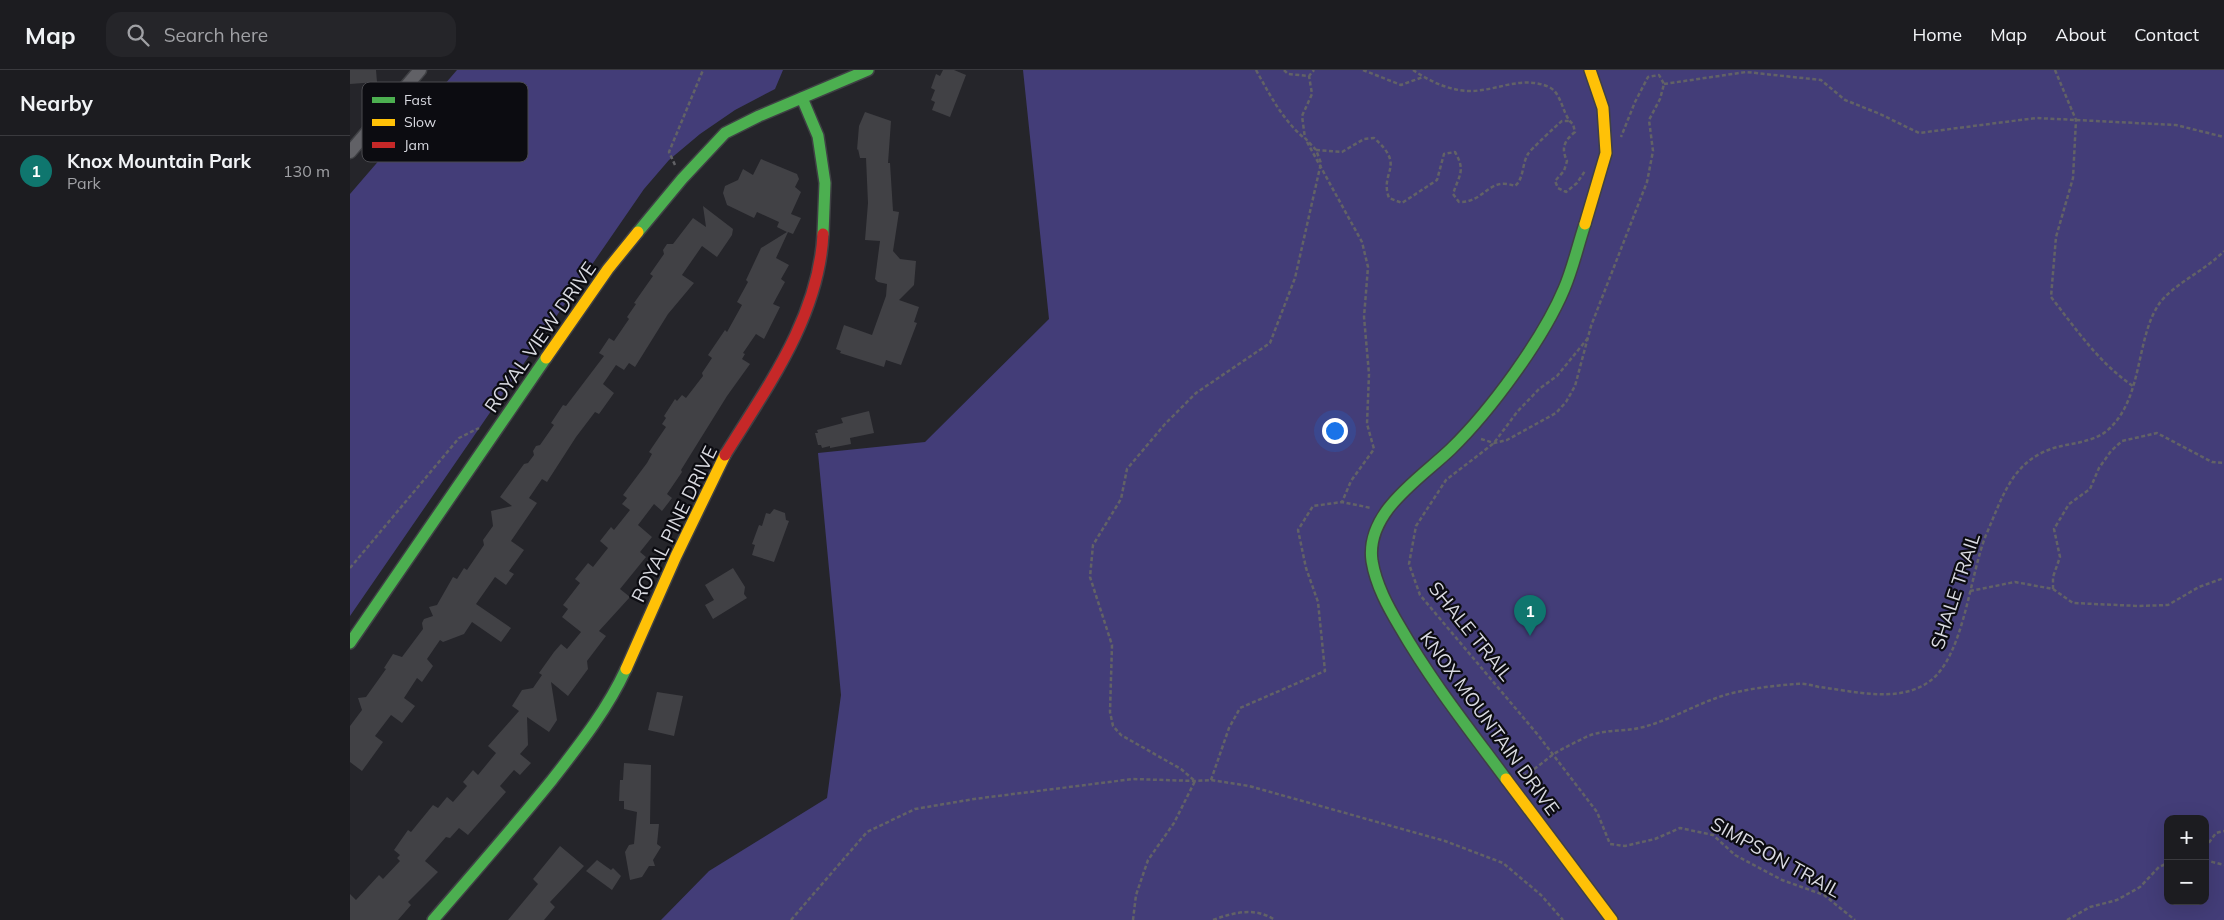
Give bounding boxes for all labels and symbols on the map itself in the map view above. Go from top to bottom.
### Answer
legend [362,82,528,162]
text: Fast [404,91,432,109]
text: Slow [404,113,436,131]
text: Jam [404,136,429,154]
street label: ROYAL VIEW DRIVE [479,257,601,417]
your location [1322,418,1348,444]
street label: ROYAL PINE DRIVE [626,442,722,606]
street label: SHALE TRAIL [1925,529,1985,652]
street label: SHALE TRAIL [1424,577,1519,686]
pin: 1 [1514,595,1546,636]
street label: KNOX MOUNTAIN DRIVE [1415,626,1565,820]
street label: SIMPSON TRAIL [1707,811,1846,903]

